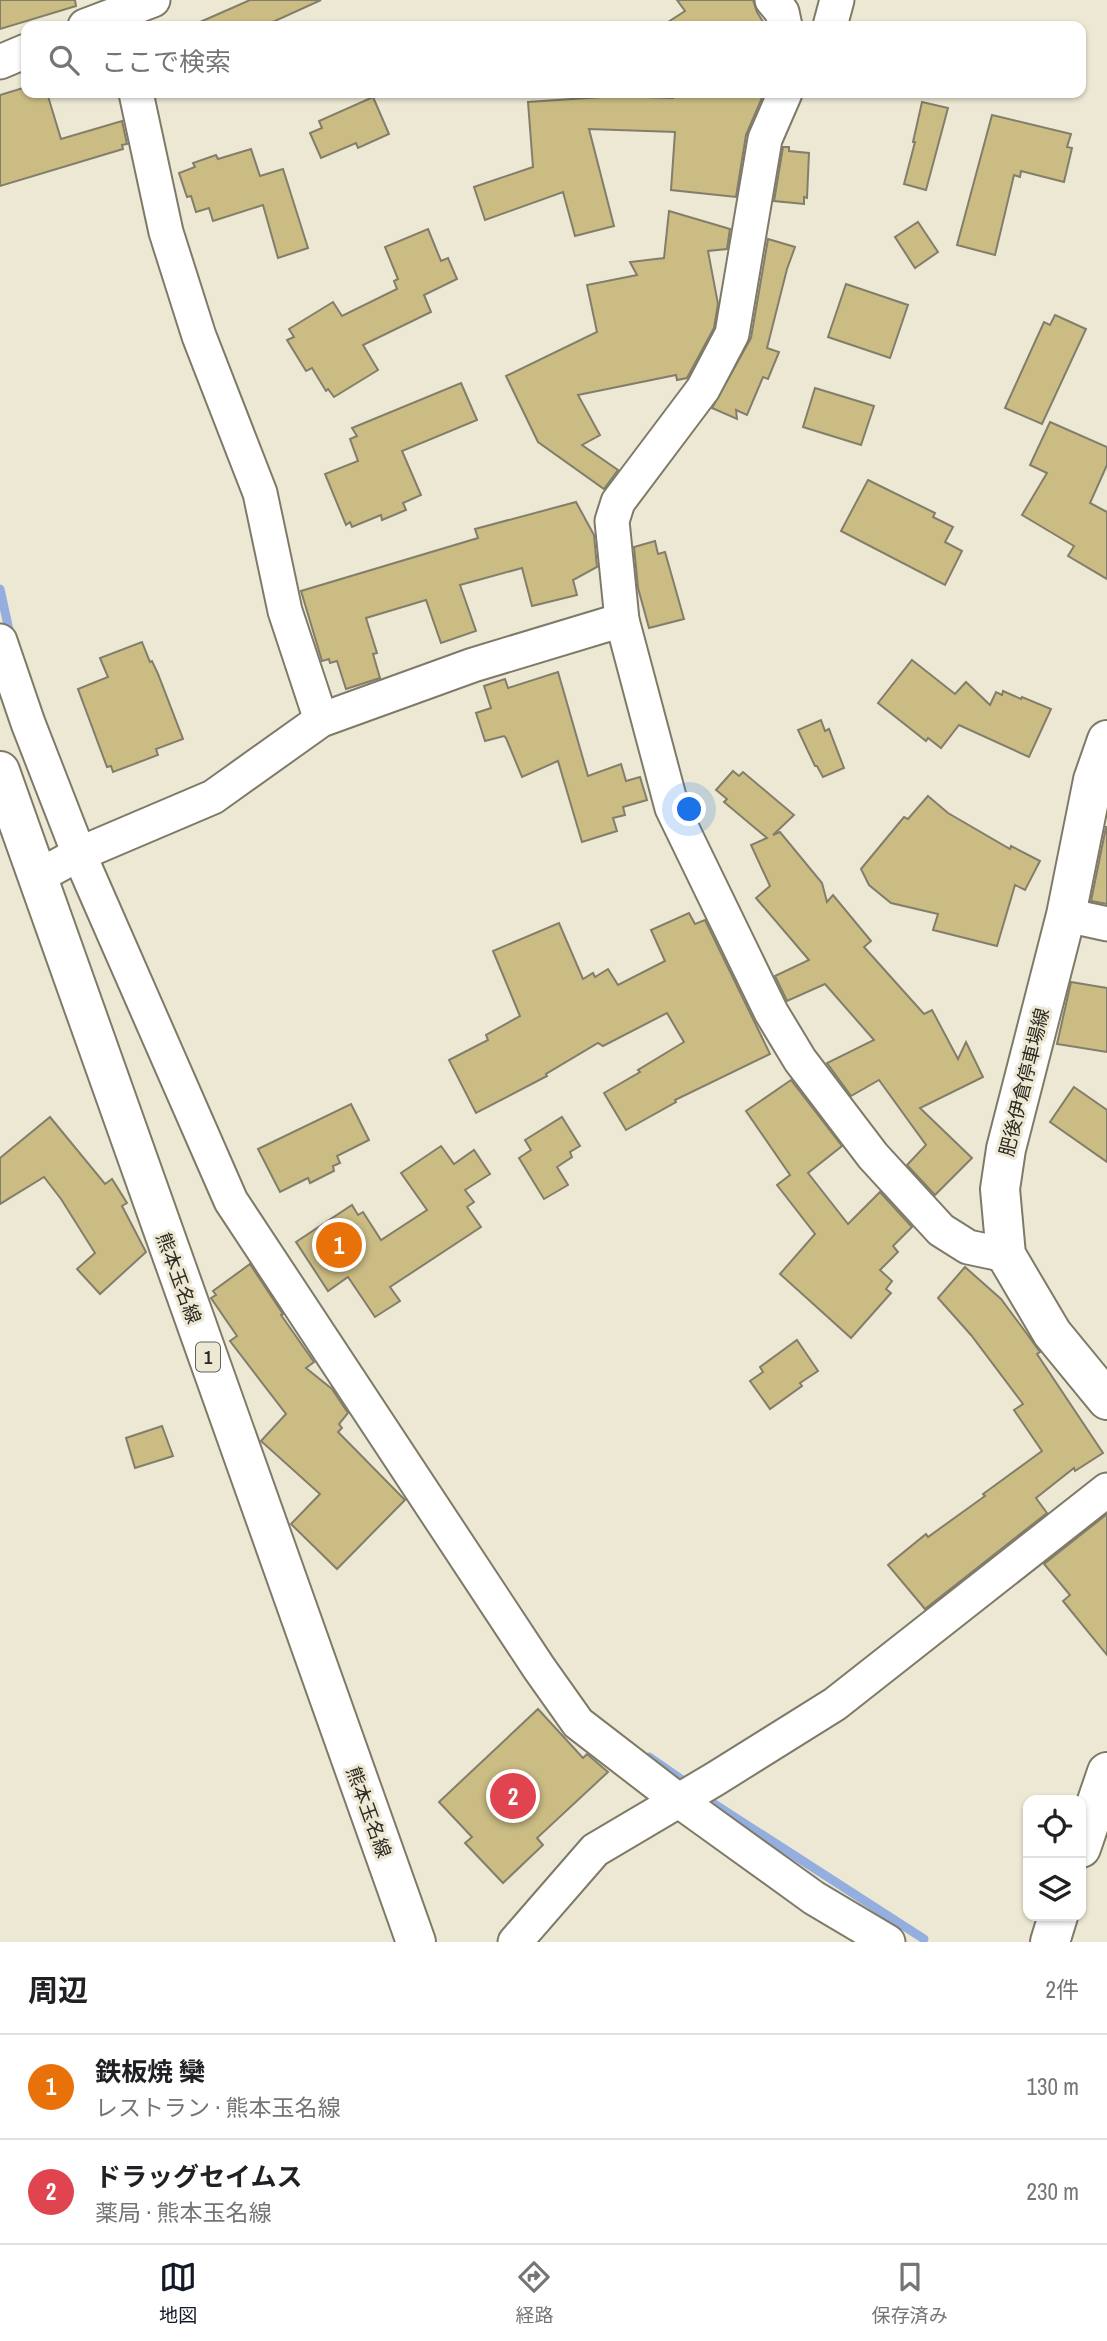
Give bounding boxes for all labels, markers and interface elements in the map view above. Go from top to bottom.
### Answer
search box [21,21,1086,98]
icon: search [45,41,83,79]
text: ここで検索 [101,44,231,79]
your location [672,792,706,826]
street label: 肥後伊倉停車場線 [993,1005,1055,1159]
pin: 1 [316,1219,362,1271]
street label: 熊本玉名線 [151,1229,207,1327]
road number: 1 [196,1342,220,1372]
street label: 熊本玉名線 [341,1763,397,1861]
pin: 2 [490,1770,536,1822]
map controls [1023,1795,1086,1921]
button: locate [1023,1795,1086,1858]
button: layers [1023,1858,1086,1921]
text: 周辺 [28,1970,88,2010]
text: 2件 [1046,1974,1079,2005]
text: 鉄板焼 欒 [95,2054,205,2089]
text: 1 [46,2071,56,2102]
text: 130 m [1027,2071,1079,2102]
text: レストラン · 熊本玉名線 [95,2092,341,2123]
text: ドラッグセイムス [95,2159,302,2194]
text: 2 [46,2176,56,2207]
text: 230 m [1027,2176,1079,2207]
text: 薬局 · 熊本玉名線 [95,2197,272,2228]
tab: 地図 [159,2258,197,2328]
tab: 経路 [515,2258,554,2328]
tab: 保存済み [872,2258,948,2328]

